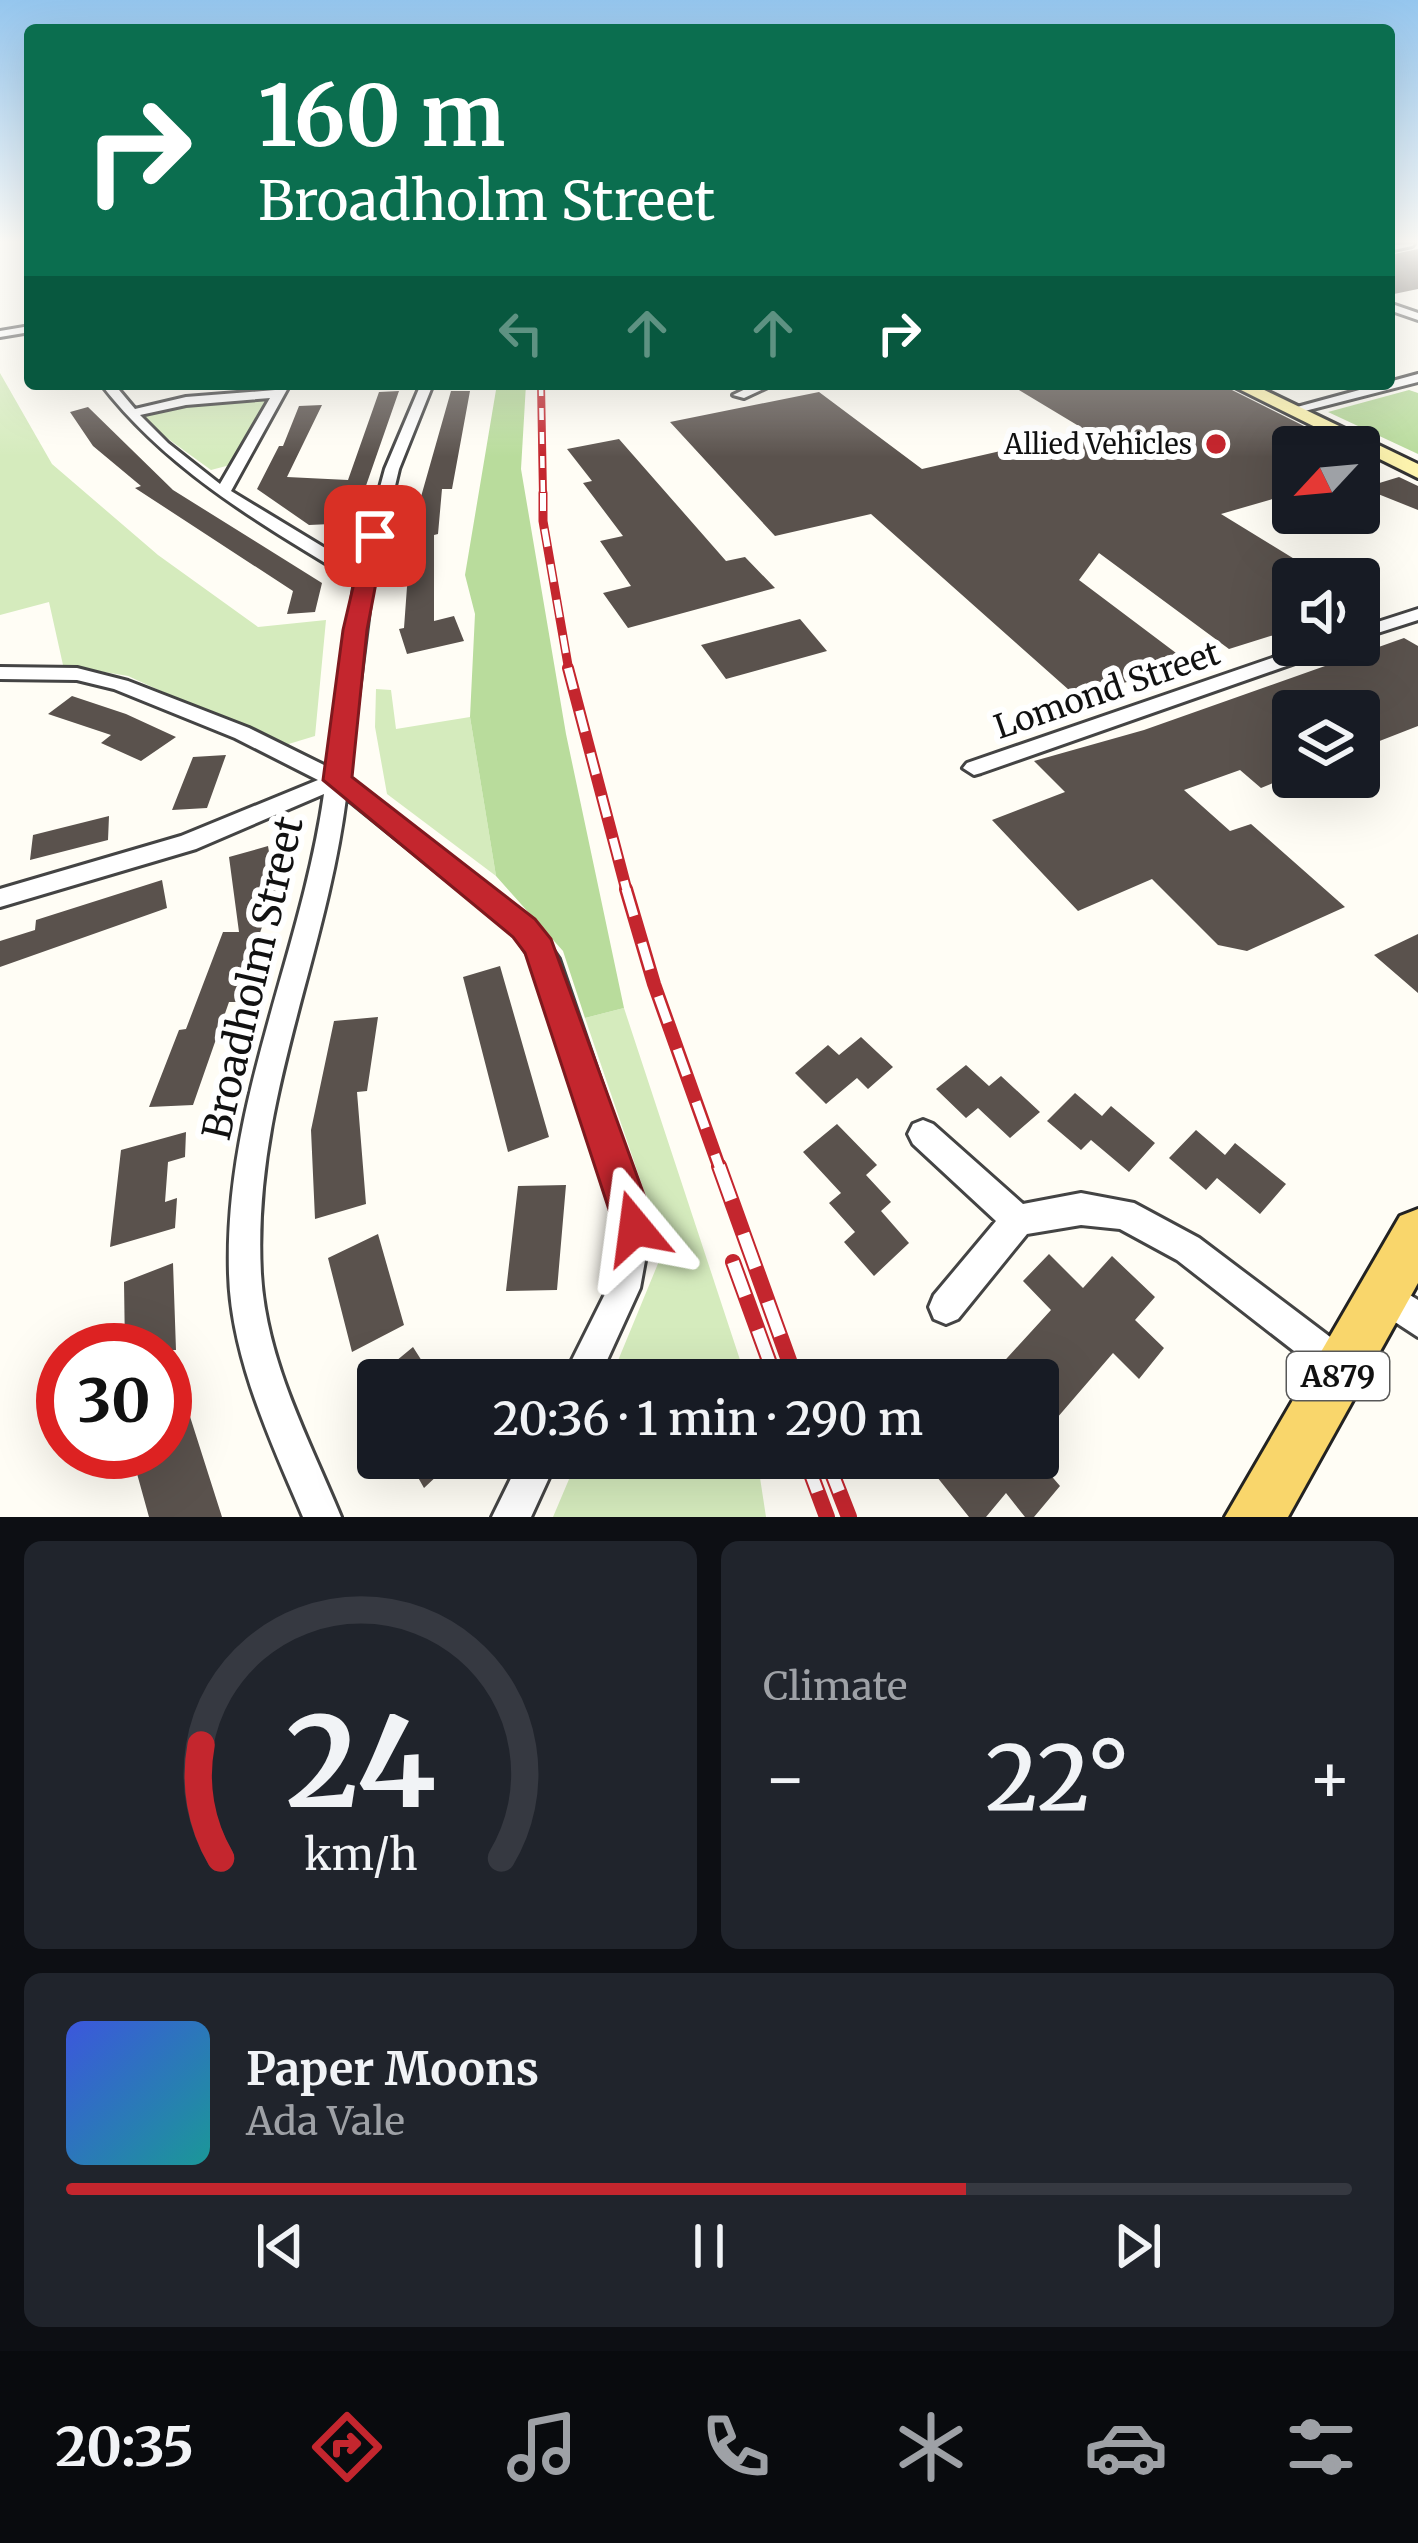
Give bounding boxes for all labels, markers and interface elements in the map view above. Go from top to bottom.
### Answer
text: 160 m [258,63,505,169]
icon: right [60,72,216,228]
text: Broadholm Street [258,167,715,235]
icon: left [488,300,554,366]
icon: ahead [614,300,680,366]
icon: ahead [740,300,806,366]
icon: right [866,300,932,366]
north arrow [1272,426,1380,534]
map controls [1272,426,1380,798]
place label: Allied Vehicles [1003,427,1192,461]
marker: Allied Vehicles [1203,431,1229,457]
pin [324,485,426,587]
icon: arrive [342,503,408,569]
button: sound [1272,558,1380,666]
street label: Lomond Street [989,632,1225,748]
button: layers [1272,690,1380,798]
street label: Broadholm Street [192,812,314,1144]
position arrow [572,1165,698,1291]
speed limit sign: 30 [36,1323,192,1479]
road number: A879 [1287,1352,1389,1400]
text: 20:36 · 1 min · 290 m [493,1391,923,1447]
text: Climate [763,1662,907,1711]
text: 24 [285,1684,436,1841]
text: 22° [985,1721,1130,1835]
text: − [763,1737,807,1820]
text: + [1308,1737,1352,1820]
text: km/h [304,1828,417,1882]
text: Paper Moons [246,2041,539,2097]
text: Ada Vale [246,2097,405,2146]
icon: previous [247,2213,313,2279]
icon: pause [676,2213,742,2279]
icon: next [1105,2213,1171,2279]
icon: directions [305,2405,389,2489]
icon: music [500,2405,584,2489]
icon: phone [694,2405,778,2489]
icon: climate [889,2405,973,2489]
icon: car [1084,2405,1168,2489]
icon: filters [1279,2405,1363,2489]
text: 20:35 [55,2413,194,2481]

